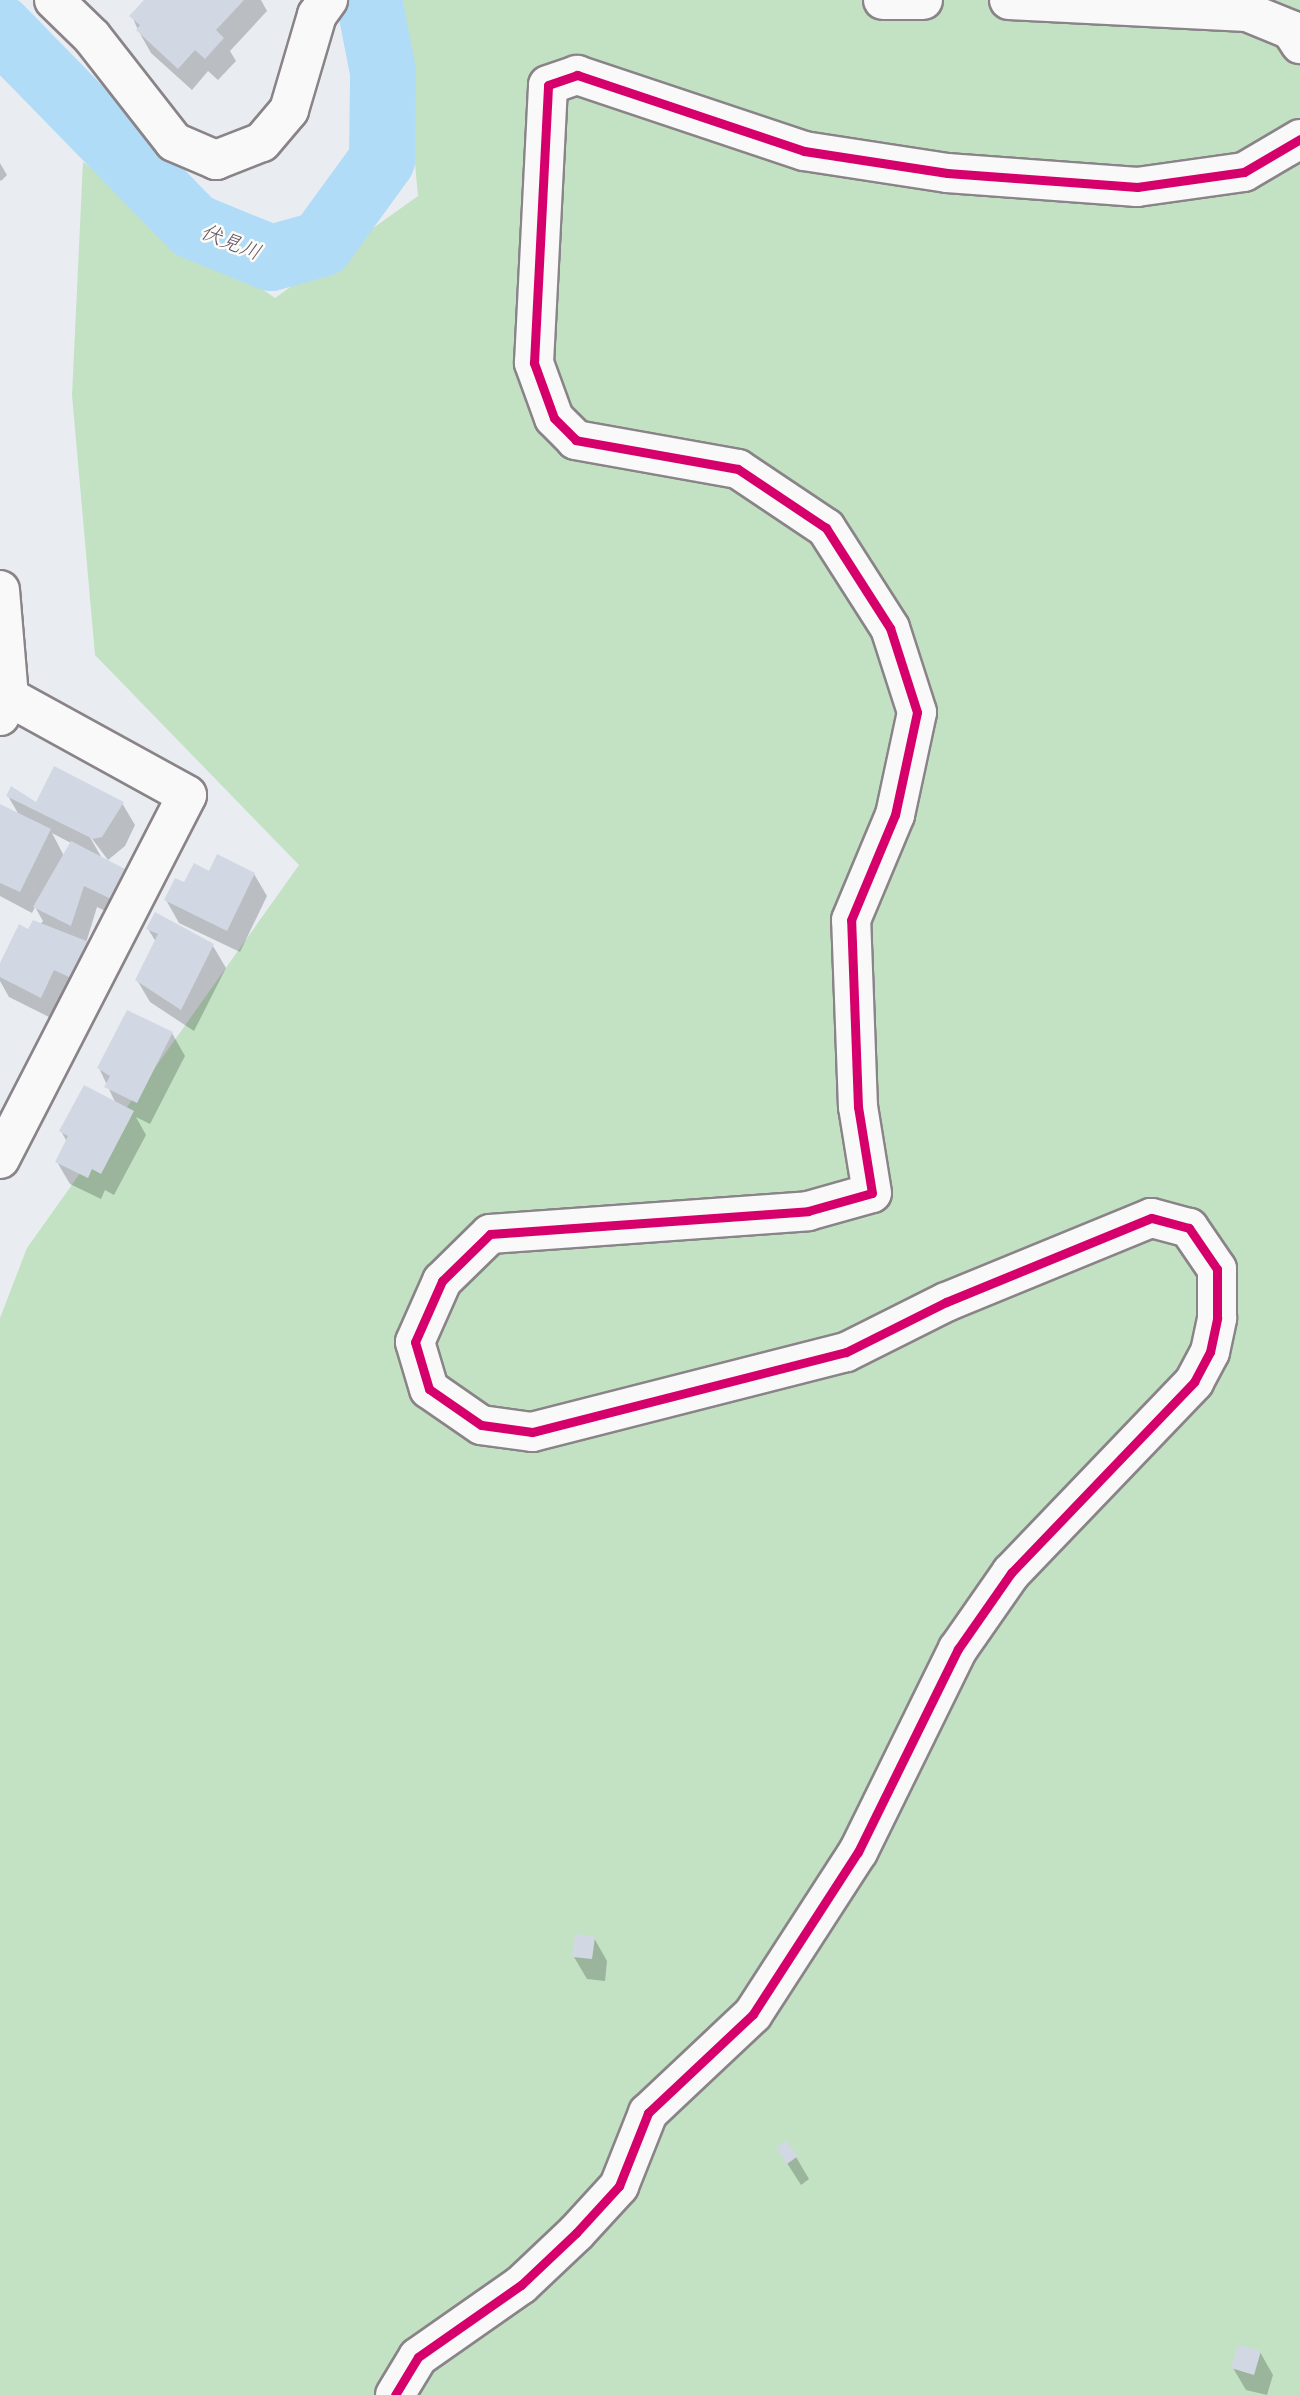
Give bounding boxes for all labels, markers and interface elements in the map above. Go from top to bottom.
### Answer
water label: 伏見川 [197,219,265,265]

